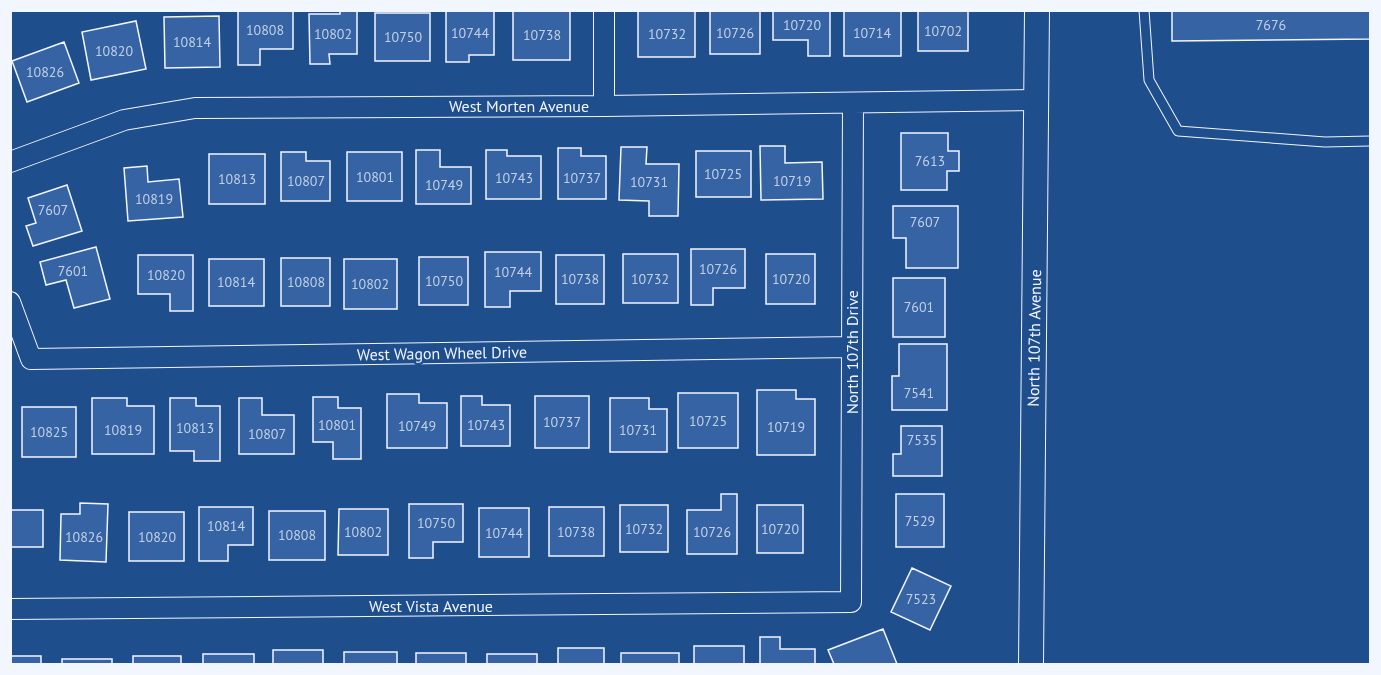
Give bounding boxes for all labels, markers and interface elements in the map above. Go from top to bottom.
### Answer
house number: 10720 [783,16,821,34]
house number: 7676 [1256,16,1286,34]
house number: 10808 [246,21,284,39]
house number: 10702 [924,22,962,40]
house number: 10744 [451,24,489,42]
house number: 10726 [716,24,754,42]
house number: 10714 [853,24,891,42]
house number: 10802 [314,25,352,43]
house number: 10732 [648,25,686,43]
house number: 10738 [523,26,561,44]
house number: 10750 [384,28,422,46]
house number: 10814 [173,33,211,51]
house number: 10820 [95,42,133,60]
house number: 10826 [26,63,64,81]
street label: West Morten Avenue [449,96,589,116]
house number: 7613 [915,152,945,170]
house number: 10725 [704,165,742,183]
house number: 10801 [356,168,394,186]
house number: 10743 [495,169,533,187]
house number: 10737 [563,169,601,187]
house number: 10813 [218,170,256,188]
house number: 10807 [287,172,325,190]
house number: 10719 [773,172,811,190]
house number: 10731 [630,173,668,191]
house number: 10749 [425,176,463,194]
house number: 10819 [135,190,173,208]
house number: 7607 [38,201,68,219]
house number: 7607 [910,213,940,231]
house number: 10726 [699,260,737,278]
house number: 7601 [58,262,88,280]
house number: 10744 [494,263,532,281]
house number: 10820 [147,266,185,284]
street label: North 107th Avenue [1023,269,1045,407]
house number: 10738 [561,270,599,288]
house number: 10732 [631,270,669,288]
house number: 10720 [772,270,810,288]
house number: 10750 [425,272,463,290]
house number: 10814 [217,273,255,291]
house number: 10808 [287,273,325,291]
house number: 10802 [351,275,389,293]
street label: North 107th Drive [842,290,862,414]
house number: 7601 [904,298,934,316]
street label: West Wagon Wheel Drive [357,342,527,364]
house number: 7541 [904,384,934,402]
house number: 10725 [689,412,727,430]
house number: 10737 [543,413,581,431]
house number: 10801 [318,416,356,434]
house number: 10743 [467,416,505,434]
house number: 10749 [398,417,436,435]
house number: 10719 [767,418,805,436]
house number: 10813 [176,419,214,437]
house number: 10819 [104,421,142,439]
house number: 10731 [619,421,657,439]
house number: 10825 [30,423,68,441]
house number: 10807 [248,425,286,443]
house number: 7535 [907,431,937,449]
house number: 7529 [905,512,935,530]
house number: 10750 [417,514,455,532]
house number: 10814 [207,517,245,535]
house number: 10732 [625,520,663,538]
house number: 10720 [761,520,799,538]
house number: 10802 [344,523,382,541]
house number: 10738 [557,523,595,541]
house number: 10726 [693,523,731,541]
house number: 10744 [485,524,523,542]
house number: 10808 [278,526,316,544]
house number: 10826 [65,528,103,546]
house number: 10820 [138,528,176,546]
house number: 7523 [906,590,936,608]
street label: West Vista Avenue [369,596,493,616]

